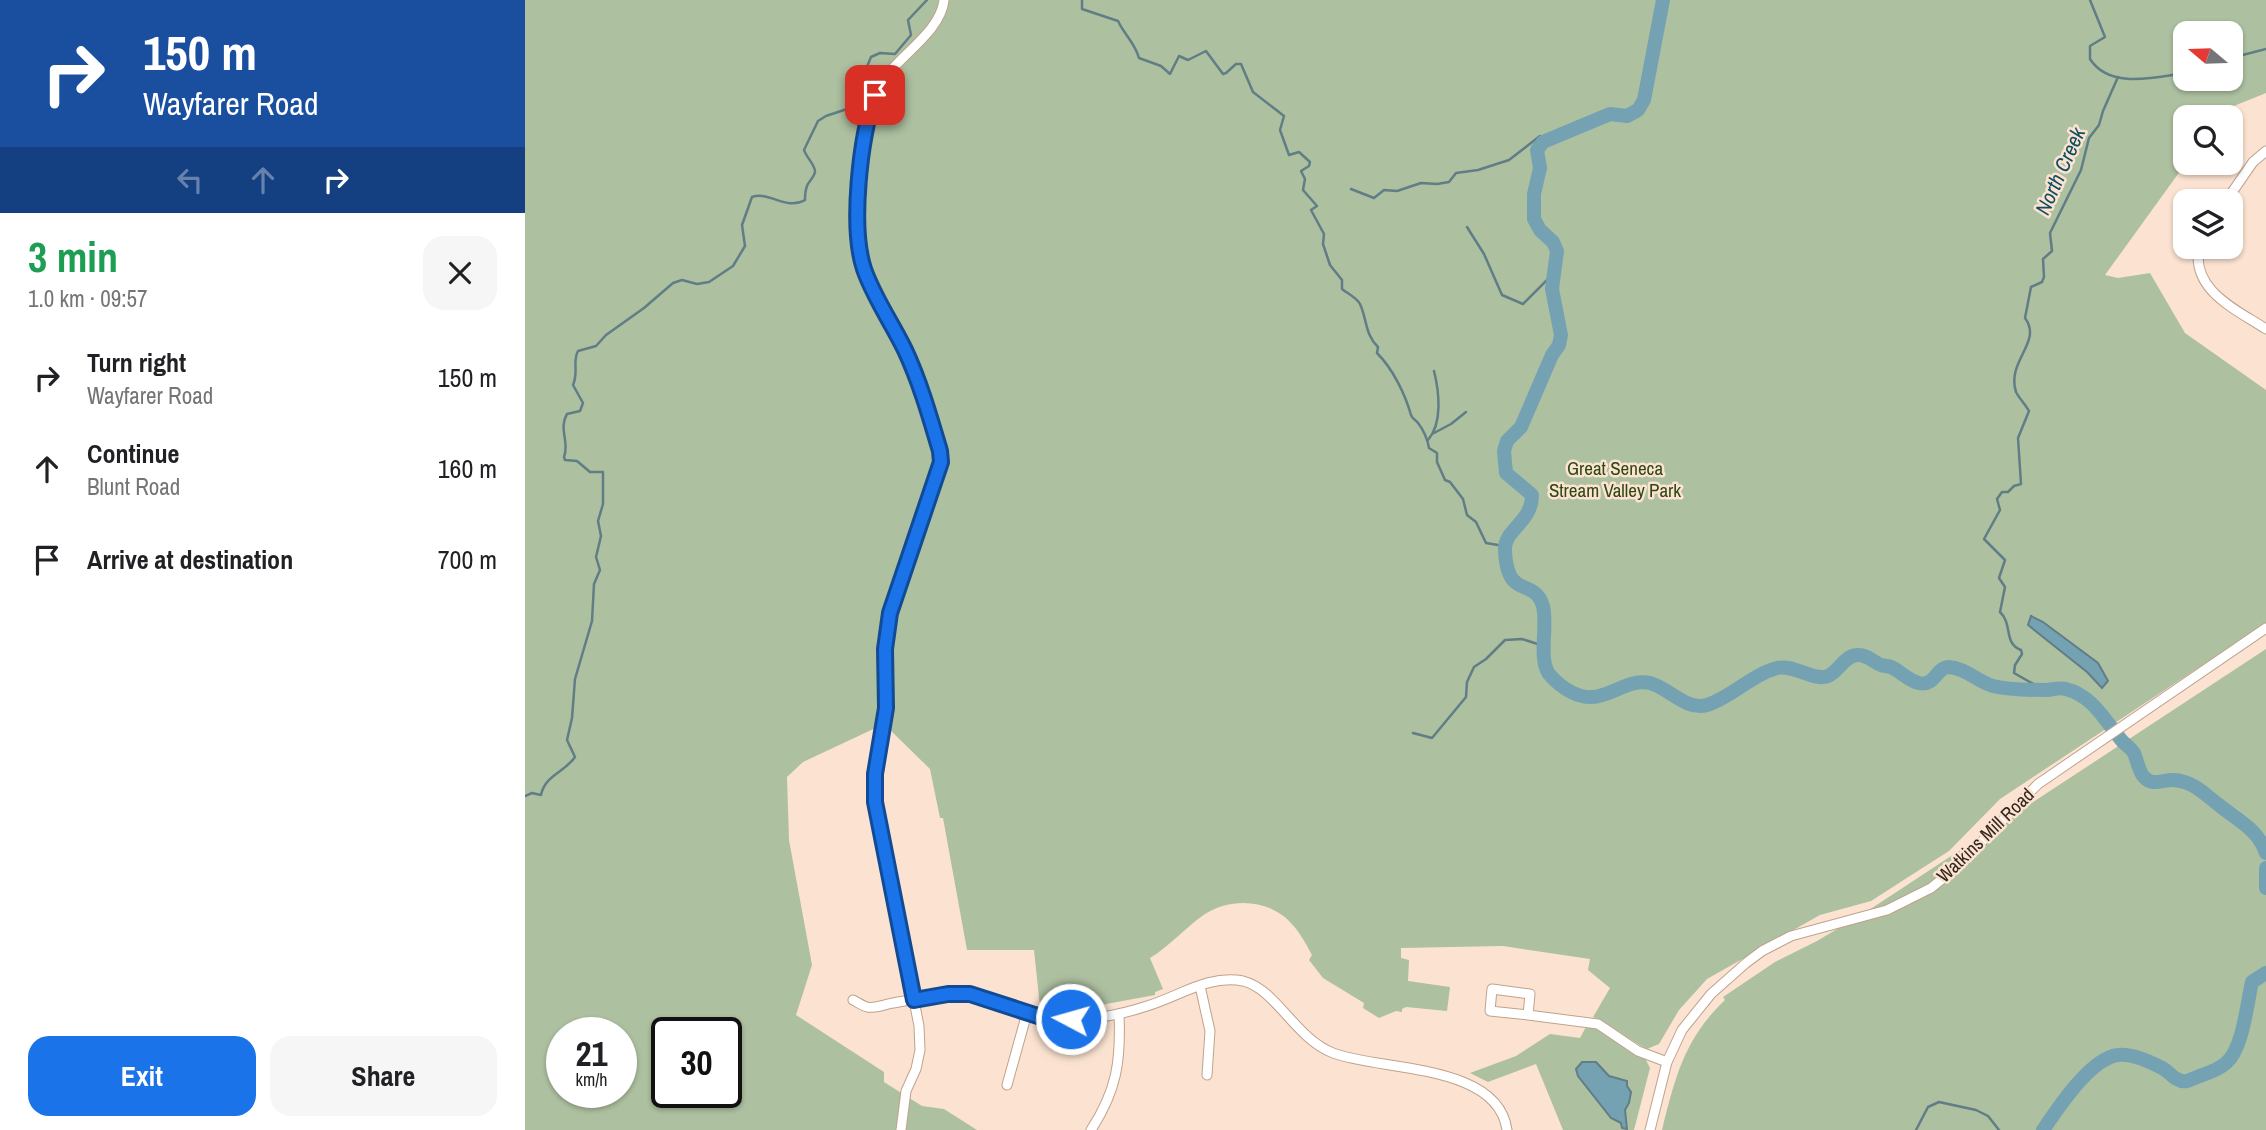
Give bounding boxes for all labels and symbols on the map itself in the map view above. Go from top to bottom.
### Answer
north arrow [2173,21,2243,91]
pin [845,65,905,125]
water label: North Creek [2028,121,2093,219]
park label: Great Seneca Stream Valley Park [1549,455,1681,503]
street label: Watkins Mill Road [1931,782,2039,888]
position arrow [1034,982,1108,1056]
speed limit sign: 30 [651,1017,742,1108]

